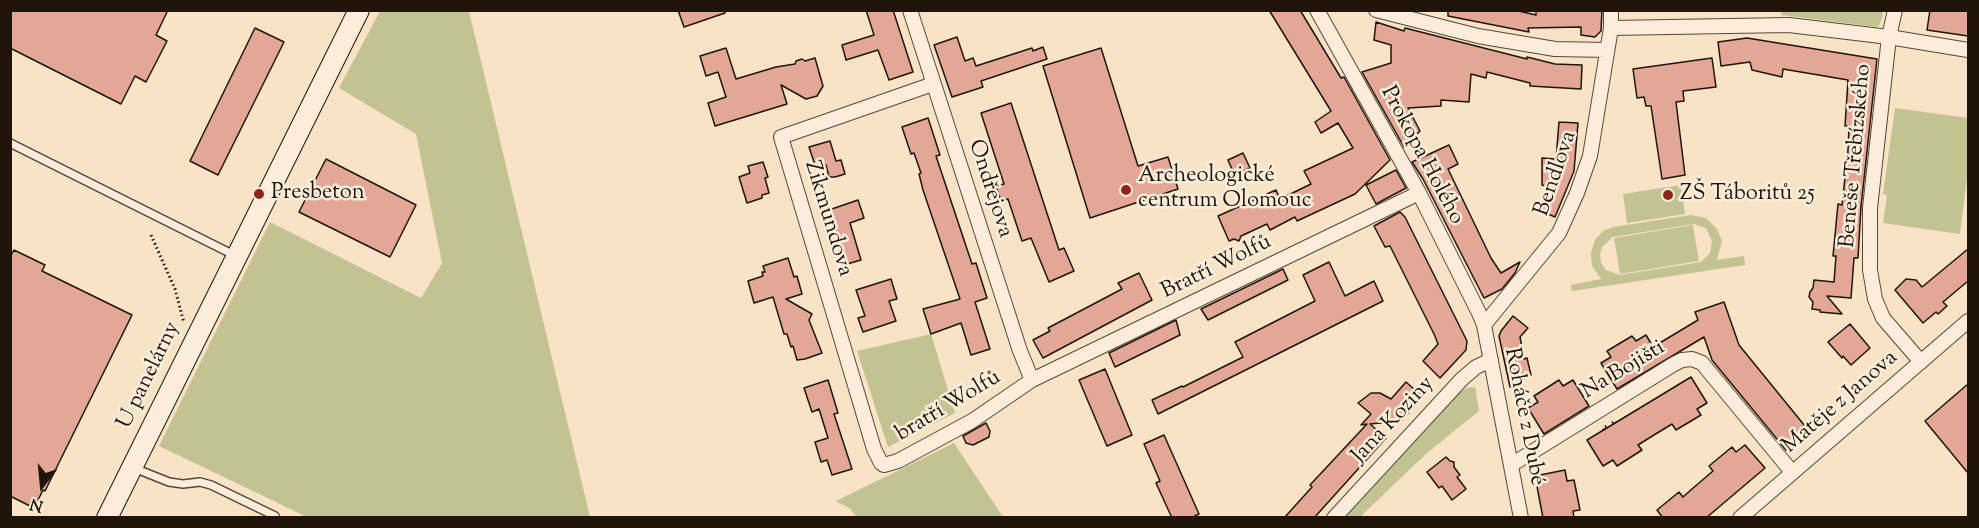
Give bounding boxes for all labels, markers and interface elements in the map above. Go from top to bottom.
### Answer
street label: Beneše Třebízského [1836,63,1878,249]
street label: Prokopa Holého [1373,82,1469,230]
street label: Bendlova [1530,128,1584,220]
street label: Ondřejova [961,137,1017,241]
street label: Zikmundova [797,158,857,280]
place label: Archeologické centrum Olomouc [1138,164,1312,216]
place label: Presbeton [271,181,365,207]
place label: ZŠ Táboritů 25 [1680,182,1815,208]
marker: Archeologické centrum Olomouc [1119,183,1133,197]
marker: Presbeton [252,187,266,201]
marker: ZŠ Táboritů 25 [1661,188,1675,202]
street label: Bratří Wolfů [1158,230,1276,306]
street label: U panelárny [113,318,187,434]
street label: Na Bojišti [1577,336,1671,406]
street label: Roháče z Dubé [1497,346,1549,488]
street label: Matěje z Janova [1778,346,1904,460]
street label: bratří Wolfů [892,365,1006,449]
street label: Jana Koziny [1347,372,1441,470]
north arrow [12,456,72,516]
text: N [28,491,46,517]

